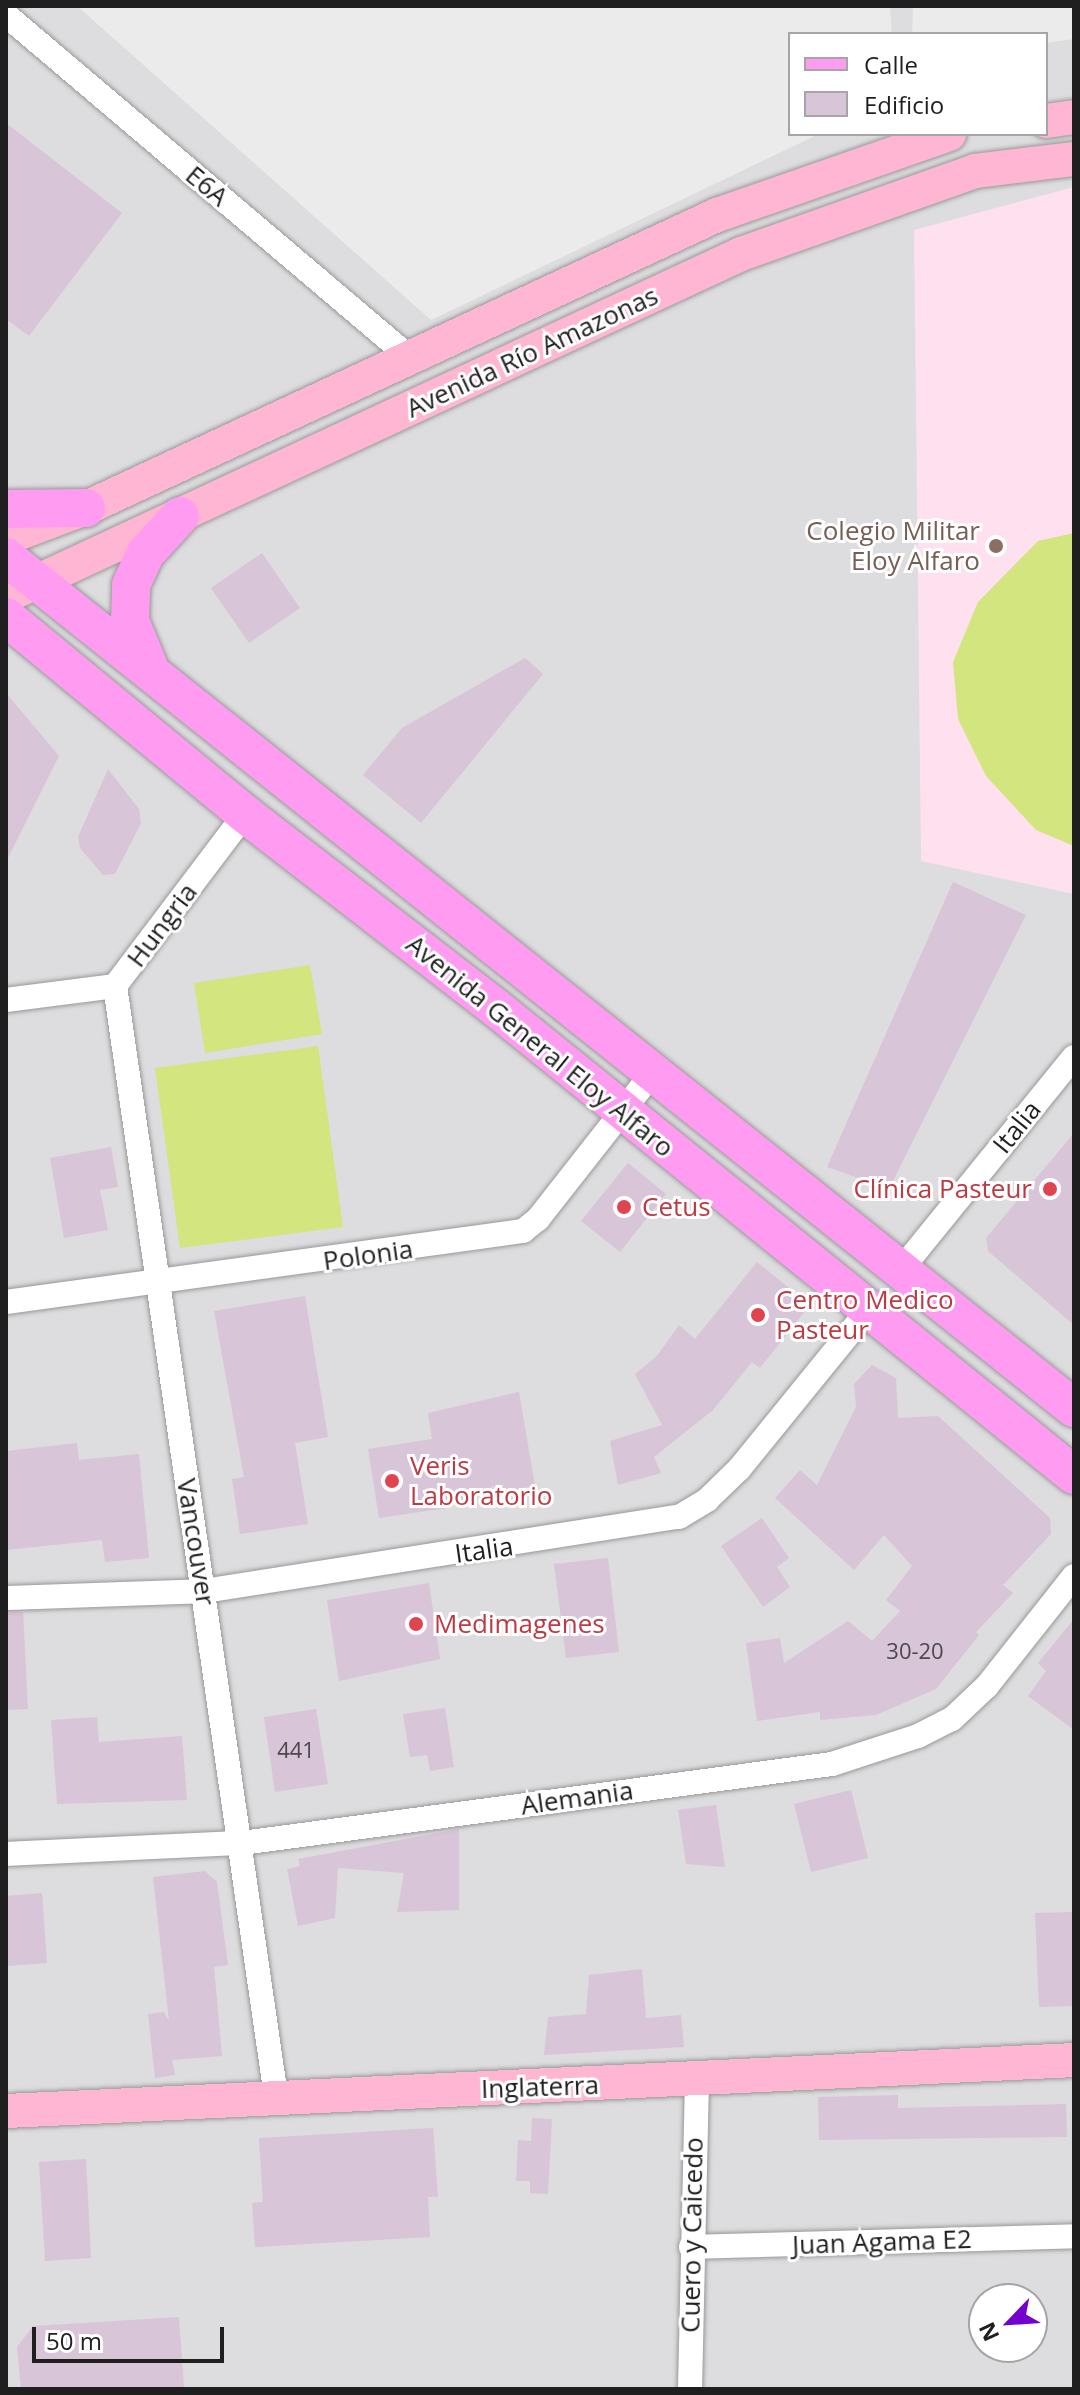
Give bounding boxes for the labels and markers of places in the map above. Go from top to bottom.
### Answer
place label: Colegio Militar Eloy Alfaro [806,515,980,576]
marker: Colegio Militar Eloy Alfaro [987,537,1005,555]
place label: Clínica Pasteur [853,1173,1032,1205]
marker: Clínica Pasteur [1039,1178,1061,1200]
place label: Cetus [642,1191,711,1223]
marker: Cetus [613,1196,635,1218]
place label: Centro Medico Pasteur [776,1284,954,1346]
marker: Centro Medico Pasteur [747,1304,769,1326]
place label: Veris Laboratorio [410,1450,552,1512]
marker: Veris Laboratorio [381,1470,403,1492]
place label: Medimagenes [434,1608,605,1640]
marker: Medimagenes [405,1613,427,1635]

